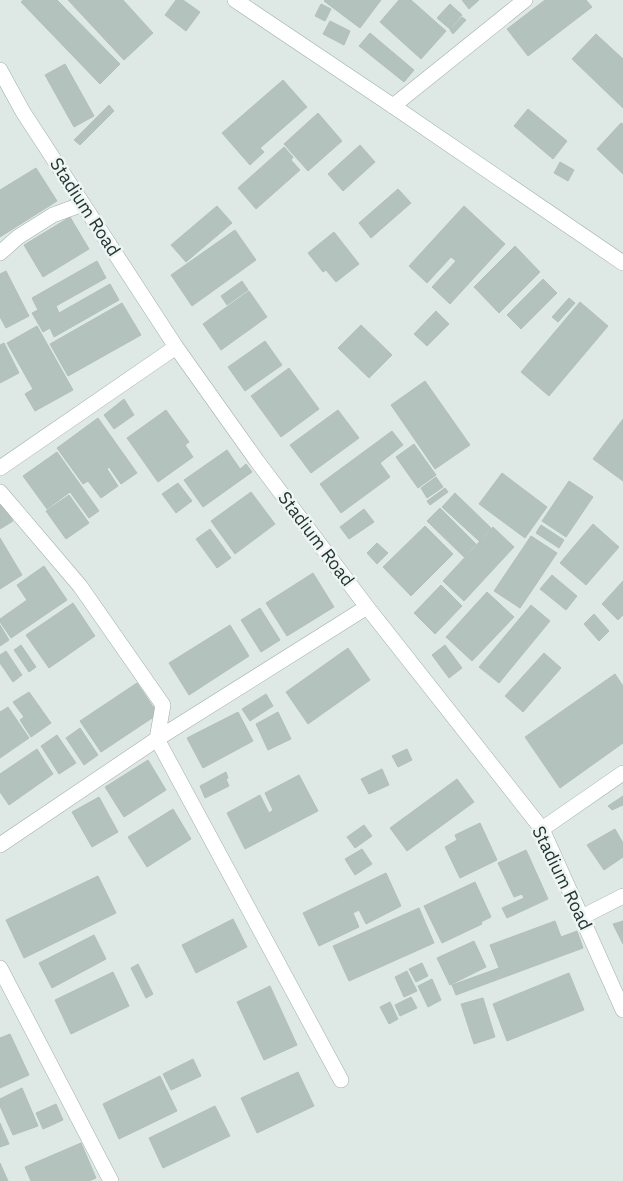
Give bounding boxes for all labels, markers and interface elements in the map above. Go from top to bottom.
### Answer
street label: Stadium Road [45,153,126,260]
street label: Stadium Road [273,487,360,591]
street label: Stadium Road [527,822,598,934]

